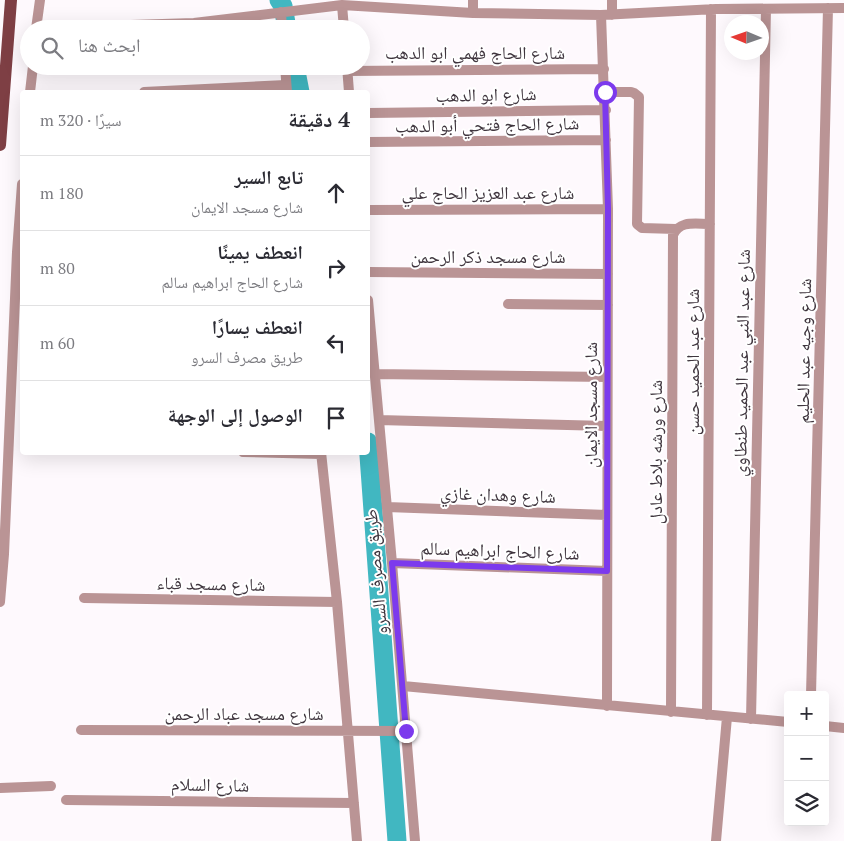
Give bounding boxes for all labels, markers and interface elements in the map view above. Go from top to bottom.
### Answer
north arrow [724,15,769,60]
search box [20,20,370,75]
text: ابحث هنا [78,32,141,57]
icon: search [38,34,66,62]
street label: شارع الحاج فهمي ابو الدهب [385,40,565,68]
street label: شارع ابو الدهب [435,81,537,107]
route start [594,81,617,104]
text: 4 دقيقة [288,105,350,133]
text: سيرًا · 320 m [40,109,121,131]
street label: شارع الحاج فتحي أبو الدهب [395,110,579,141]
text: تابع السير [234,164,303,189]
icon: ahead [322,179,350,207]
street label: شارع عبد العزيز الحاج علي [402,180,574,208]
text: 180 m [40,182,83,204]
text: شارع مسجد الايمان [191,196,303,218]
text: انعطف يمينًا [217,239,303,264]
street label: شارع مسجد ذكر الرحمن [411,244,565,268]
street label: شارع عبد النبي عبد الحميد طنطاوي [727,249,759,477]
icon: right [322,254,350,282]
text: 80 m [40,257,75,279]
text: شارع الحاج ابراهيم سالم [162,271,303,293]
street label: شارع وجيه عبد الحليم [790,278,817,424]
street label: شارع عبد الحميد حسن [680,289,704,435]
text: انعطف يسارًا [212,314,303,339]
icon: left [322,329,350,357]
text: 60 m [40,332,75,354]
street label: شارع مسجد الايمان [578,342,602,468]
text: طريق مصرف السرو [191,346,303,368]
street label: شارع ورشه بلاط عادل [643,380,667,524]
text: الوصول إلى الوجهة [168,402,303,427]
icon: arrive [322,404,350,432]
street label: شارع وهدان غازي [440,480,556,512]
street label: طريق مصرف السرو [358,508,392,636]
street label: شارع الحاج ابراهيم سالم [420,535,580,566]
street label: شارع مسجد قباء [156,570,266,596]
map controls [784,691,829,826]
button: + [784,691,829,736]
street label: شارع مسجد عباد الرحمن [164,701,324,725]
route end [395,720,418,743]
button: − [784,736,829,781]
street label: شارع السلام [171,771,249,798]
button: layers [784,781,829,826]

